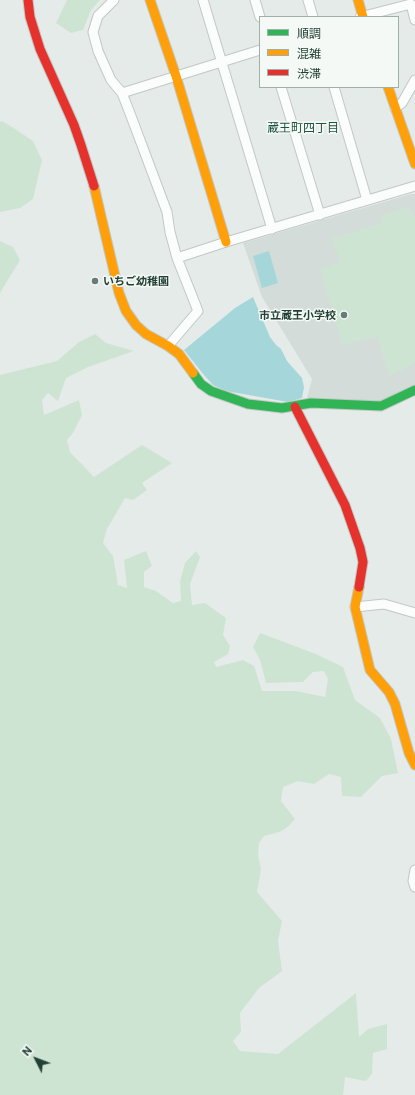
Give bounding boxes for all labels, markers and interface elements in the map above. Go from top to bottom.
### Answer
legend [259,16,399,88]
text: 順調 [297,26,321,40]
text: 混雑 [297,46,321,60]
text: 渋滞 [297,66,321,80]
district label: 蔵王町四丁目 [267,121,339,135]
place label: いちご幼稚園 [103,274,169,288]
marker: いちご幼稚園 [90,276,100,286]
place label: 市立蔵王小学校 [259,308,336,322]
marker: 市立蔵王小学校 [339,310,349,320]
north arrow [16,1039,56,1079]
text: N [19,1043,34,1058]

